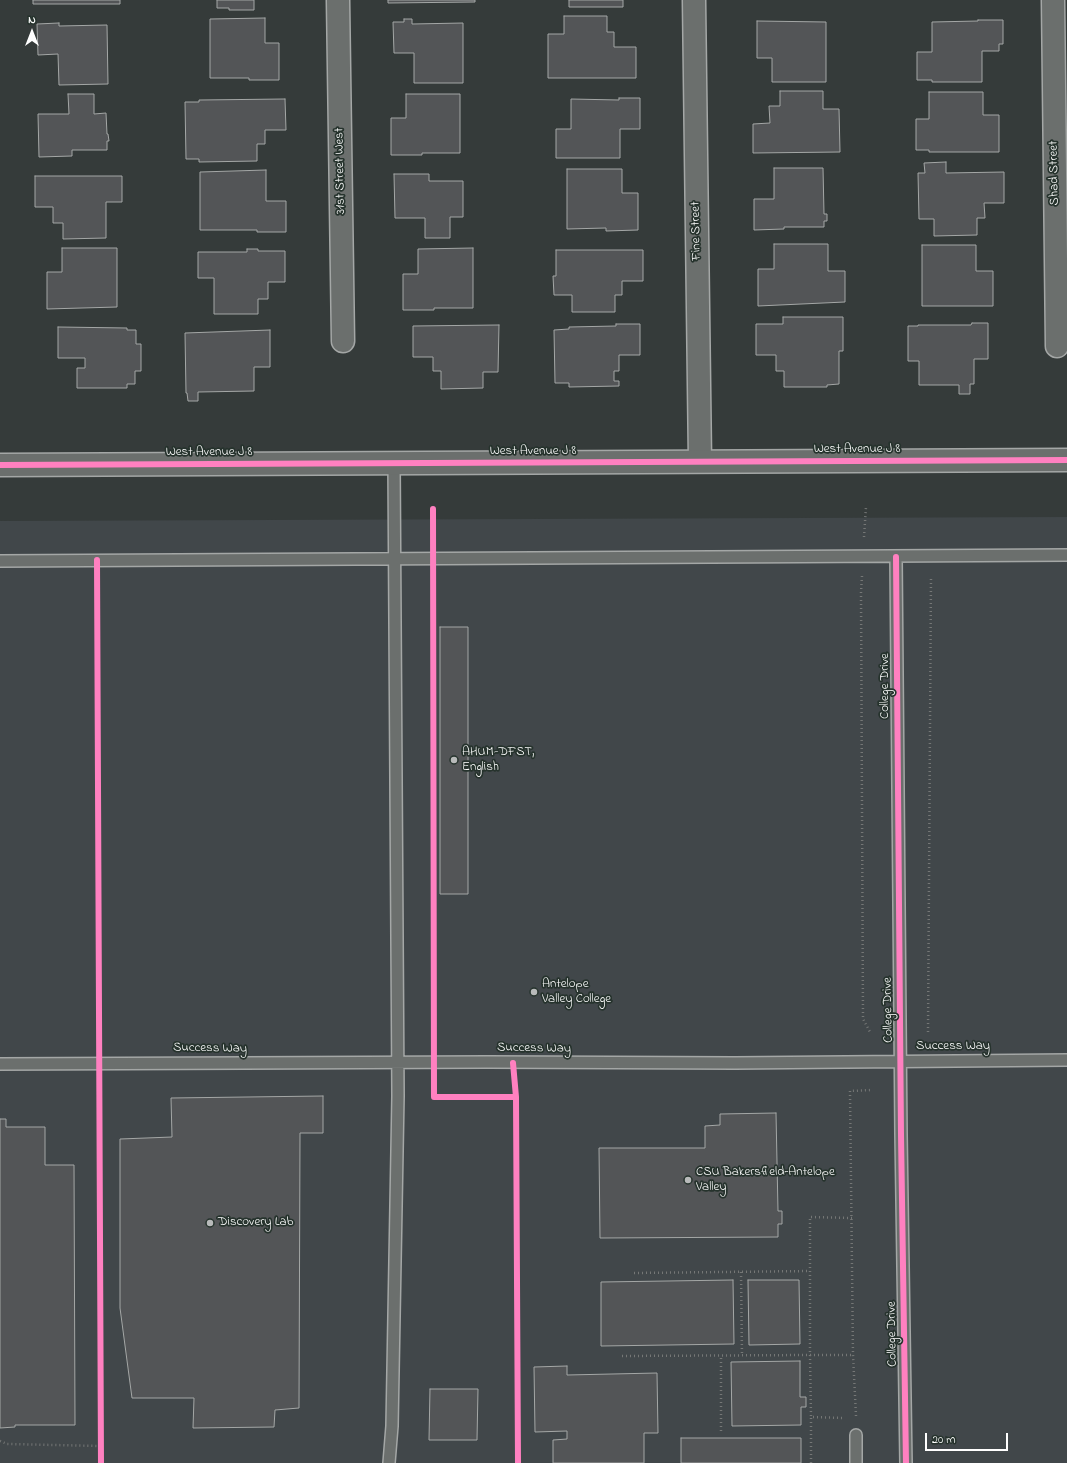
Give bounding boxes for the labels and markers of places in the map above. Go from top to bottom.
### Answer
place label: AHUM-DFST, English [462,745,534,776]
marker: AHUM-DFST, English [449,755,459,765]
place label: Antelope Valley College [542,977,611,1008]
marker: Antelope Valley College [529,987,539,997]
place label: CSU Bakersfield–Antelope Valley [696,1165,835,1196]
marker: CSU Bakersfield–Antelope Valley [683,1175,693,1185]
place label: Discovery Lab [218,1215,293,1231]
marker: Discovery Lab [205,1218,215,1228]

